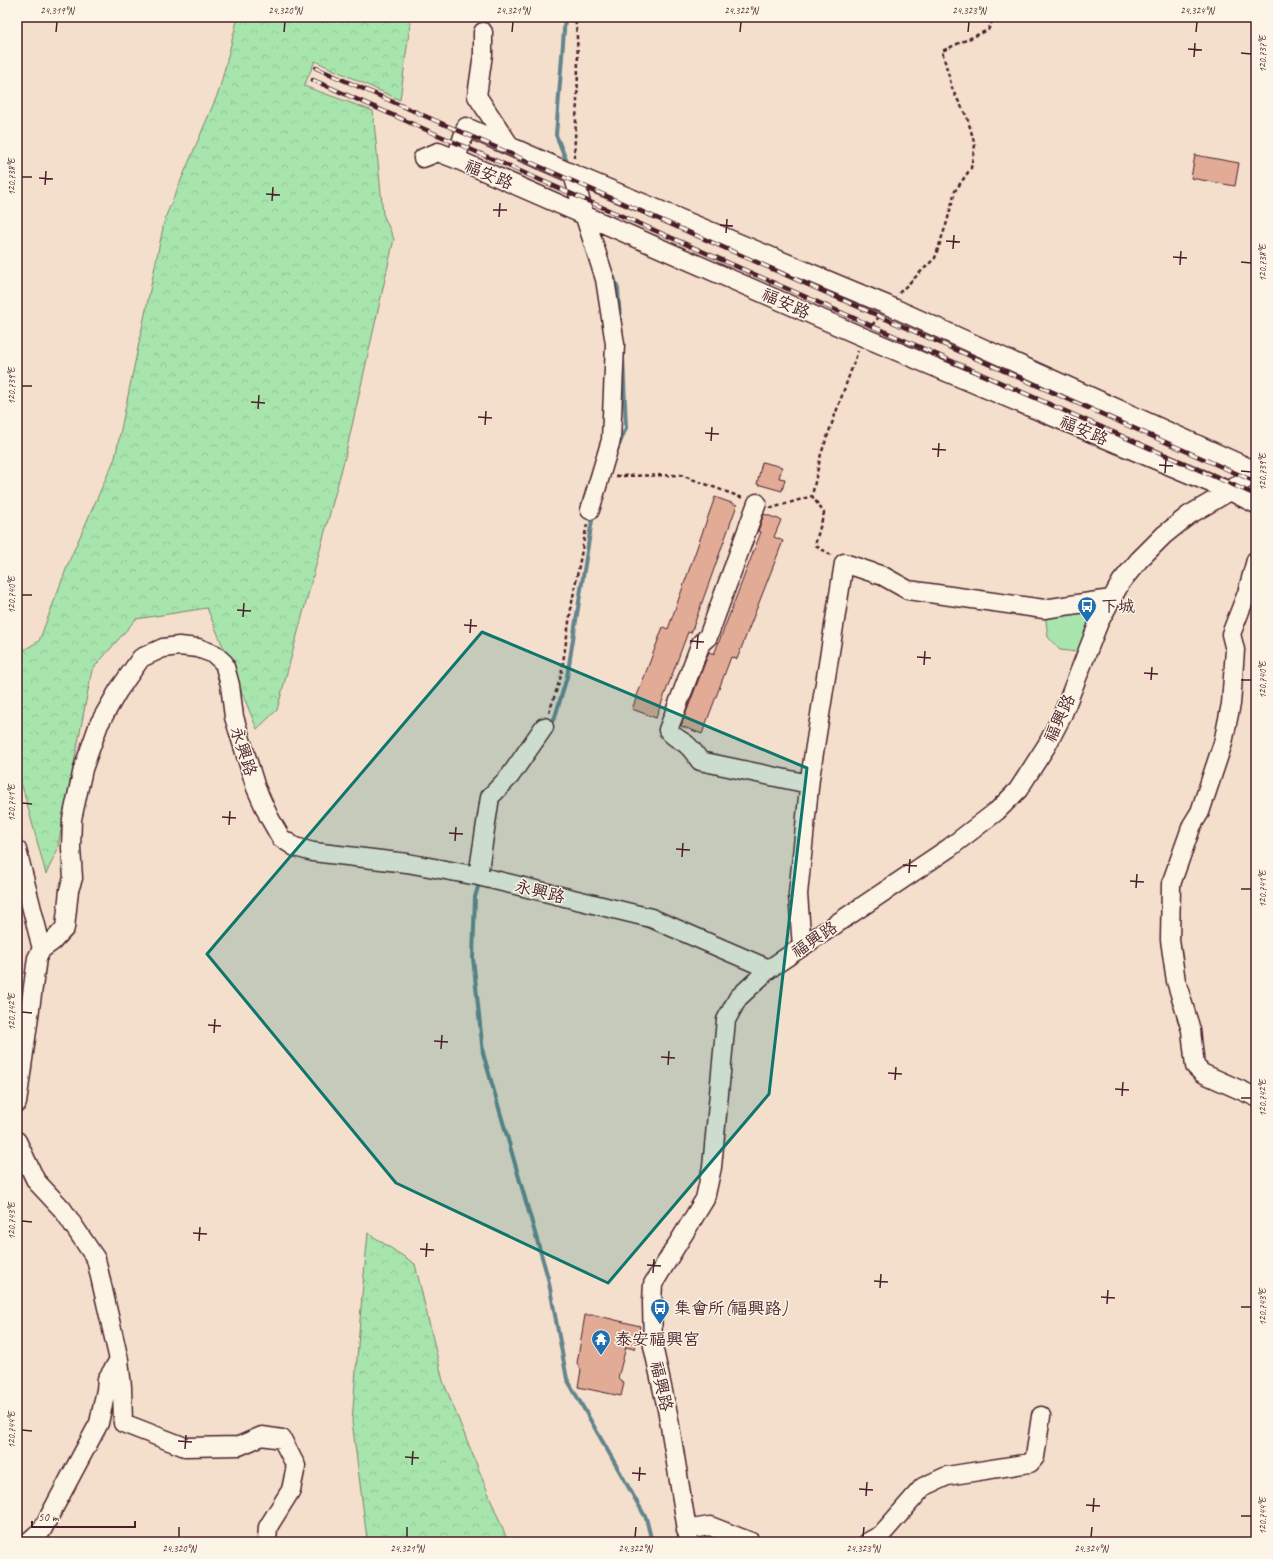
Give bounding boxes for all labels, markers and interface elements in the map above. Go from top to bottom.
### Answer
text: 24.319°N [40,4,76,17]
text: 24.320°N [268,4,304,17]
text: 24.321°N [496,4,532,17]
text: 24.322°N [724,4,760,17]
text: 24.323°N [952,4,988,17]
text: 24.324°N [1180,4,1216,17]
text: 120.737°E [1256,34,1269,73]
street label: 福安路 [461,155,516,194]
text: 120.738°E [5,157,18,196]
text: 120.738°E [1256,243,1269,282]
street label: 福安路 [758,283,813,323]
text: 120.739°E [5,366,18,405]
street label: 福安路 [1056,411,1111,450]
text: 120.739°E [1256,452,1269,491]
text: 120.740°E [5,575,18,614]
bus stop icon: 下城 [1076,595,1098,623]
place label: 下城 [1101,596,1135,617]
text: 120.740°E [1256,660,1269,699]
street label: 福興路 [1039,691,1080,746]
street label: 永興路 [226,724,261,779]
text: 120.741°E [5,783,18,822]
text: 120.741°E [1256,869,1269,908]
street label: 永興路 [513,875,567,908]
street label: 福興路 [787,916,841,962]
text: 120.742°E [5,992,18,1031]
text: 120.742°E [1256,1078,1269,1117]
text: 120.743°E [5,1201,18,1240]
text: 120.743°E [1256,1287,1269,1326]
bus stop icon: 集會所(福興路) [649,1297,671,1325]
place label: 集會所(福興路) [674,1298,789,1319]
temple icon: 泰安福興宮 [590,1328,612,1356]
place label: 泰安福興宮 [615,1329,700,1350]
street label: 福興路 [646,1359,677,1413]
text: 120.744°E [5,1410,18,1449]
text: 120.744°E [1256,1496,1269,1535]
scale bar [32,1503,135,1529]
text: 50 m [38,1509,60,1525]
text: 24.320°N [162,1542,198,1555]
text: 24.321°N [390,1542,426,1555]
text: 24.322°N [618,1542,654,1555]
text: 24.323°N [846,1542,882,1555]
text: 24.324°N [1074,1542,1110,1555]

